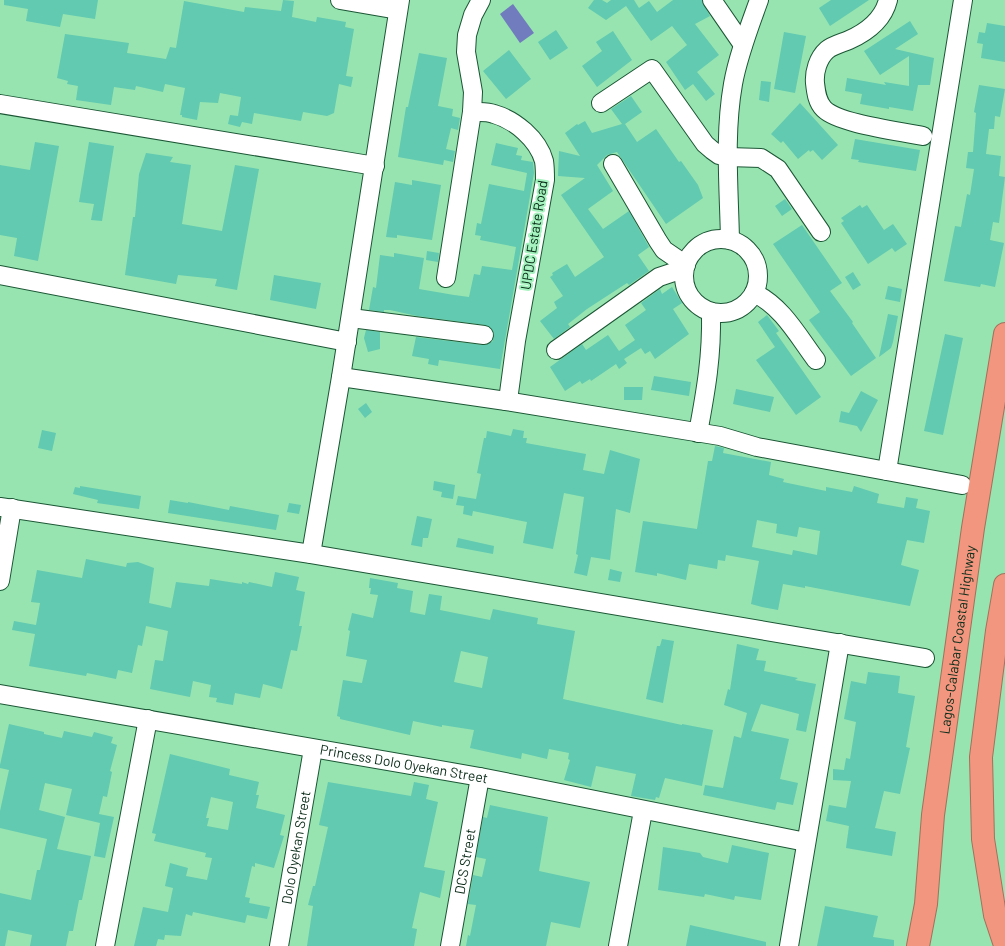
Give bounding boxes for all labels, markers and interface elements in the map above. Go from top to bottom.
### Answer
street label: UPDC Estate Road [516,179,551,291]
street label: Lagos-Calabar Coastal Highway [935,544,979,735]
street label: Princess Dolo Oyekan Street [319,740,490,786]
street label: Dolo Oyekan Street [277,789,314,906]
street label: DCS Street [450,827,479,895]

